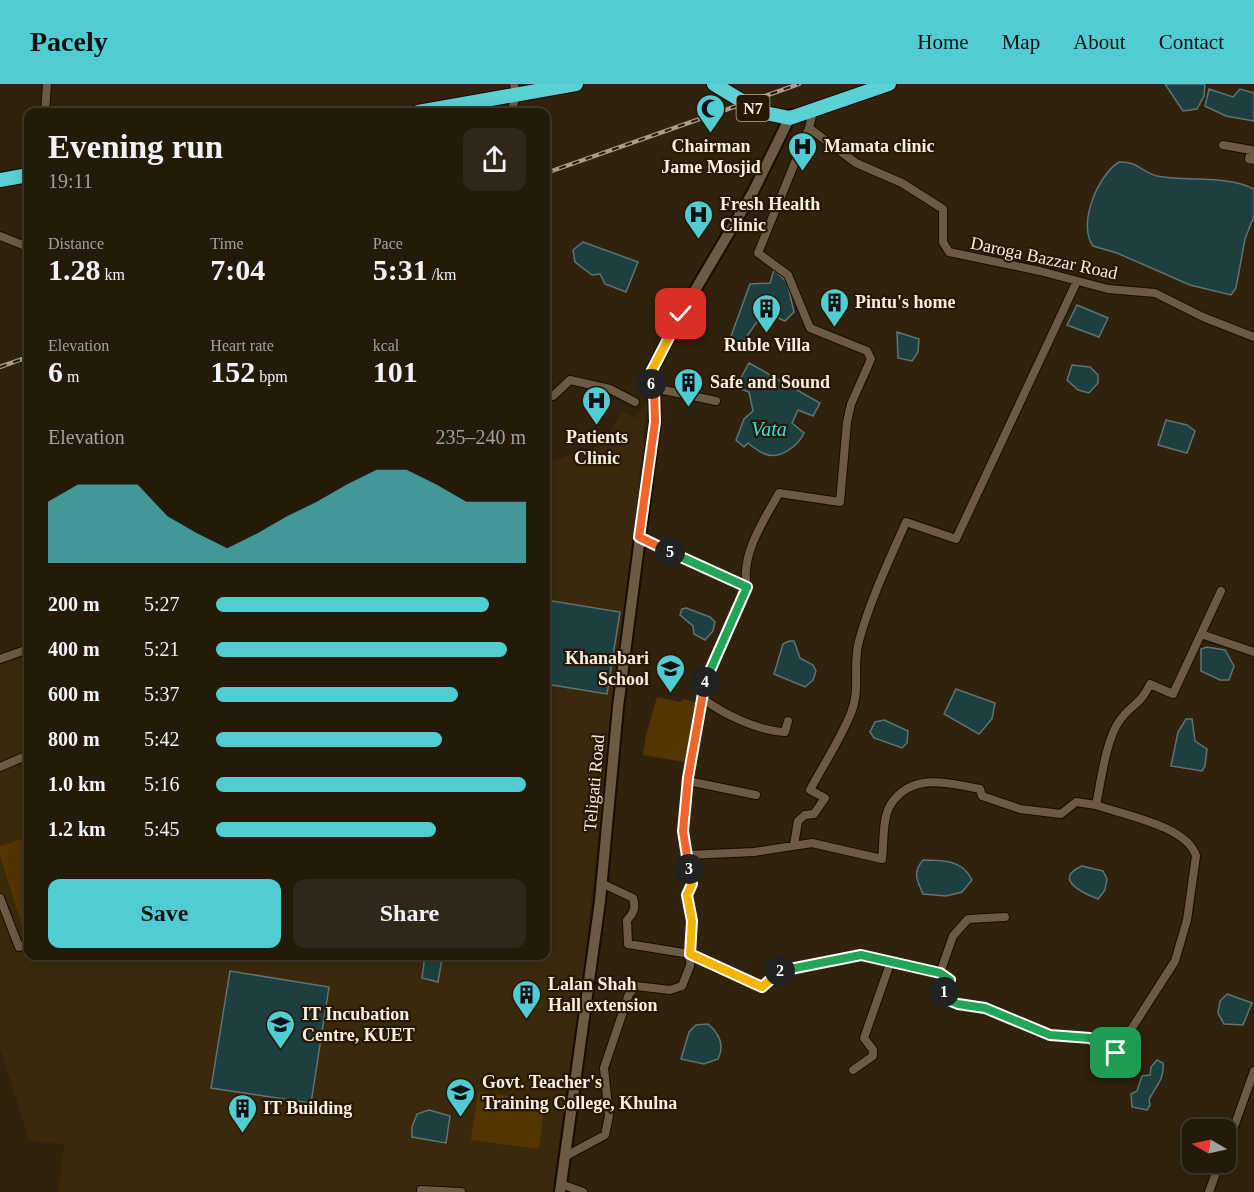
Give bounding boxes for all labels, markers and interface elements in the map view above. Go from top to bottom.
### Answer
text: Pacely [30,26,108,57]
text: Home [917,30,969,54]
text: Map [1002,30,1040,54]
text: About [1073,30,1126,54]
text: Contact [1159,30,1224,54]
mosque icon: Chairman Jame Mosjid [695,93,727,135]
road number: N7 [736,95,770,121]
button: share [463,128,526,191]
text: Evening run [48,129,223,165]
hospital icon: Mamata clinic [787,130,819,172]
place label: Chairman Jame Mosjid [661,136,761,177]
place label: Mamata clinic [824,136,934,156]
text: 19:11 [48,170,93,192]
place label: Fresh Health Clinic [720,194,820,235]
hospital icon: Fresh Health Clinic [683,198,715,240]
street label: Daroga Bazzar Road [969,233,1119,283]
text: Distance [48,235,104,252]
text: Time [210,235,244,252]
text: Pace [373,235,403,252]
text: 1.28 [48,253,101,286]
text: 7:04 [210,253,265,286]
text: 5:31 [373,253,428,286]
text: km [101,266,125,283]
text: /km [428,266,457,283]
building icon: Pintu's home [818,286,850,328]
pin [655,288,706,339]
building icon: Ruble Villa [751,292,783,334]
place label: Pintu's home [855,292,956,312]
icon: check [664,297,697,330]
place label: Ruble Villa [724,335,810,355]
text: Elevation [48,337,109,354]
text: Heart rate [210,337,274,354]
text: kcal [373,337,399,354]
text: 6 [48,355,63,388]
text: 152 [210,355,255,388]
text: 101 [373,355,418,388]
building icon: Safe and Sound [673,366,705,408]
text: m [63,368,79,385]
text: bpm [255,368,288,385]
pin: 6 [636,369,666,399]
place label: Safe and Sound [710,372,830,392]
text: 6 [647,375,655,392]
hospital icon: Patients Clinic [581,384,613,426]
water label: Vata [751,418,787,440]
text: Elevation [48,426,125,448]
text: 235–240 m [435,426,526,448]
place label: Patients Clinic [566,427,628,468]
pin: 5 [655,537,685,567]
text: 5 [666,543,674,560]
text: 200 m [48,593,100,615]
text: 5:27 [144,593,180,615]
text: 400 m [48,638,100,660]
text: 5:21 [144,638,180,660]
place label: Khanabari School [565,648,649,689]
school or university icon: Khanabari School [654,652,686,694]
pin: 4 [690,667,720,697]
text: 4 [701,673,709,690]
text: 600 m [48,683,100,705]
text: 5:37 [144,683,180,705]
text: 800 m [48,728,100,750]
text: 5:42 [144,728,180,750]
street label: Teligati Road [580,734,608,832]
text: 1.0 km [48,773,106,795]
text: 5:16 [144,773,180,795]
text: 1.2 km [48,818,106,840]
text: 5:45 [144,818,180,840]
pin: 3 [674,854,704,884]
text: 3 [685,860,693,877]
button: Save [48,879,281,948]
button: Share [293,879,526,948]
pin: 2 [765,956,795,986]
text: 2 [776,962,784,979]
place label: Lalan Shah Hall extension [548,974,658,1015]
pin: 1 [929,977,959,1007]
building icon: Lalan Shah Hall extension [511,978,543,1020]
text: 1 [940,983,948,1000]
place label: IT Incubation Centre, KUET [302,1004,415,1045]
school or university icon: IT Incubation Centre, KUET [265,1008,297,1050]
pin [1090,1027,1141,1078]
icon: arrive [1099,1036,1132,1069]
place label: Govt. Teacher's Training College, Khulna [482,1072,677,1113]
school or university icon: Govt. Teacher's Training College, Khulna [445,1076,477,1118]
building icon: IT Building [226,1092,258,1134]
place label: IT Building [263,1098,352,1118]
north arrow [1182,1119,1236,1173]
map controls [1182,1119,1236,1173]

